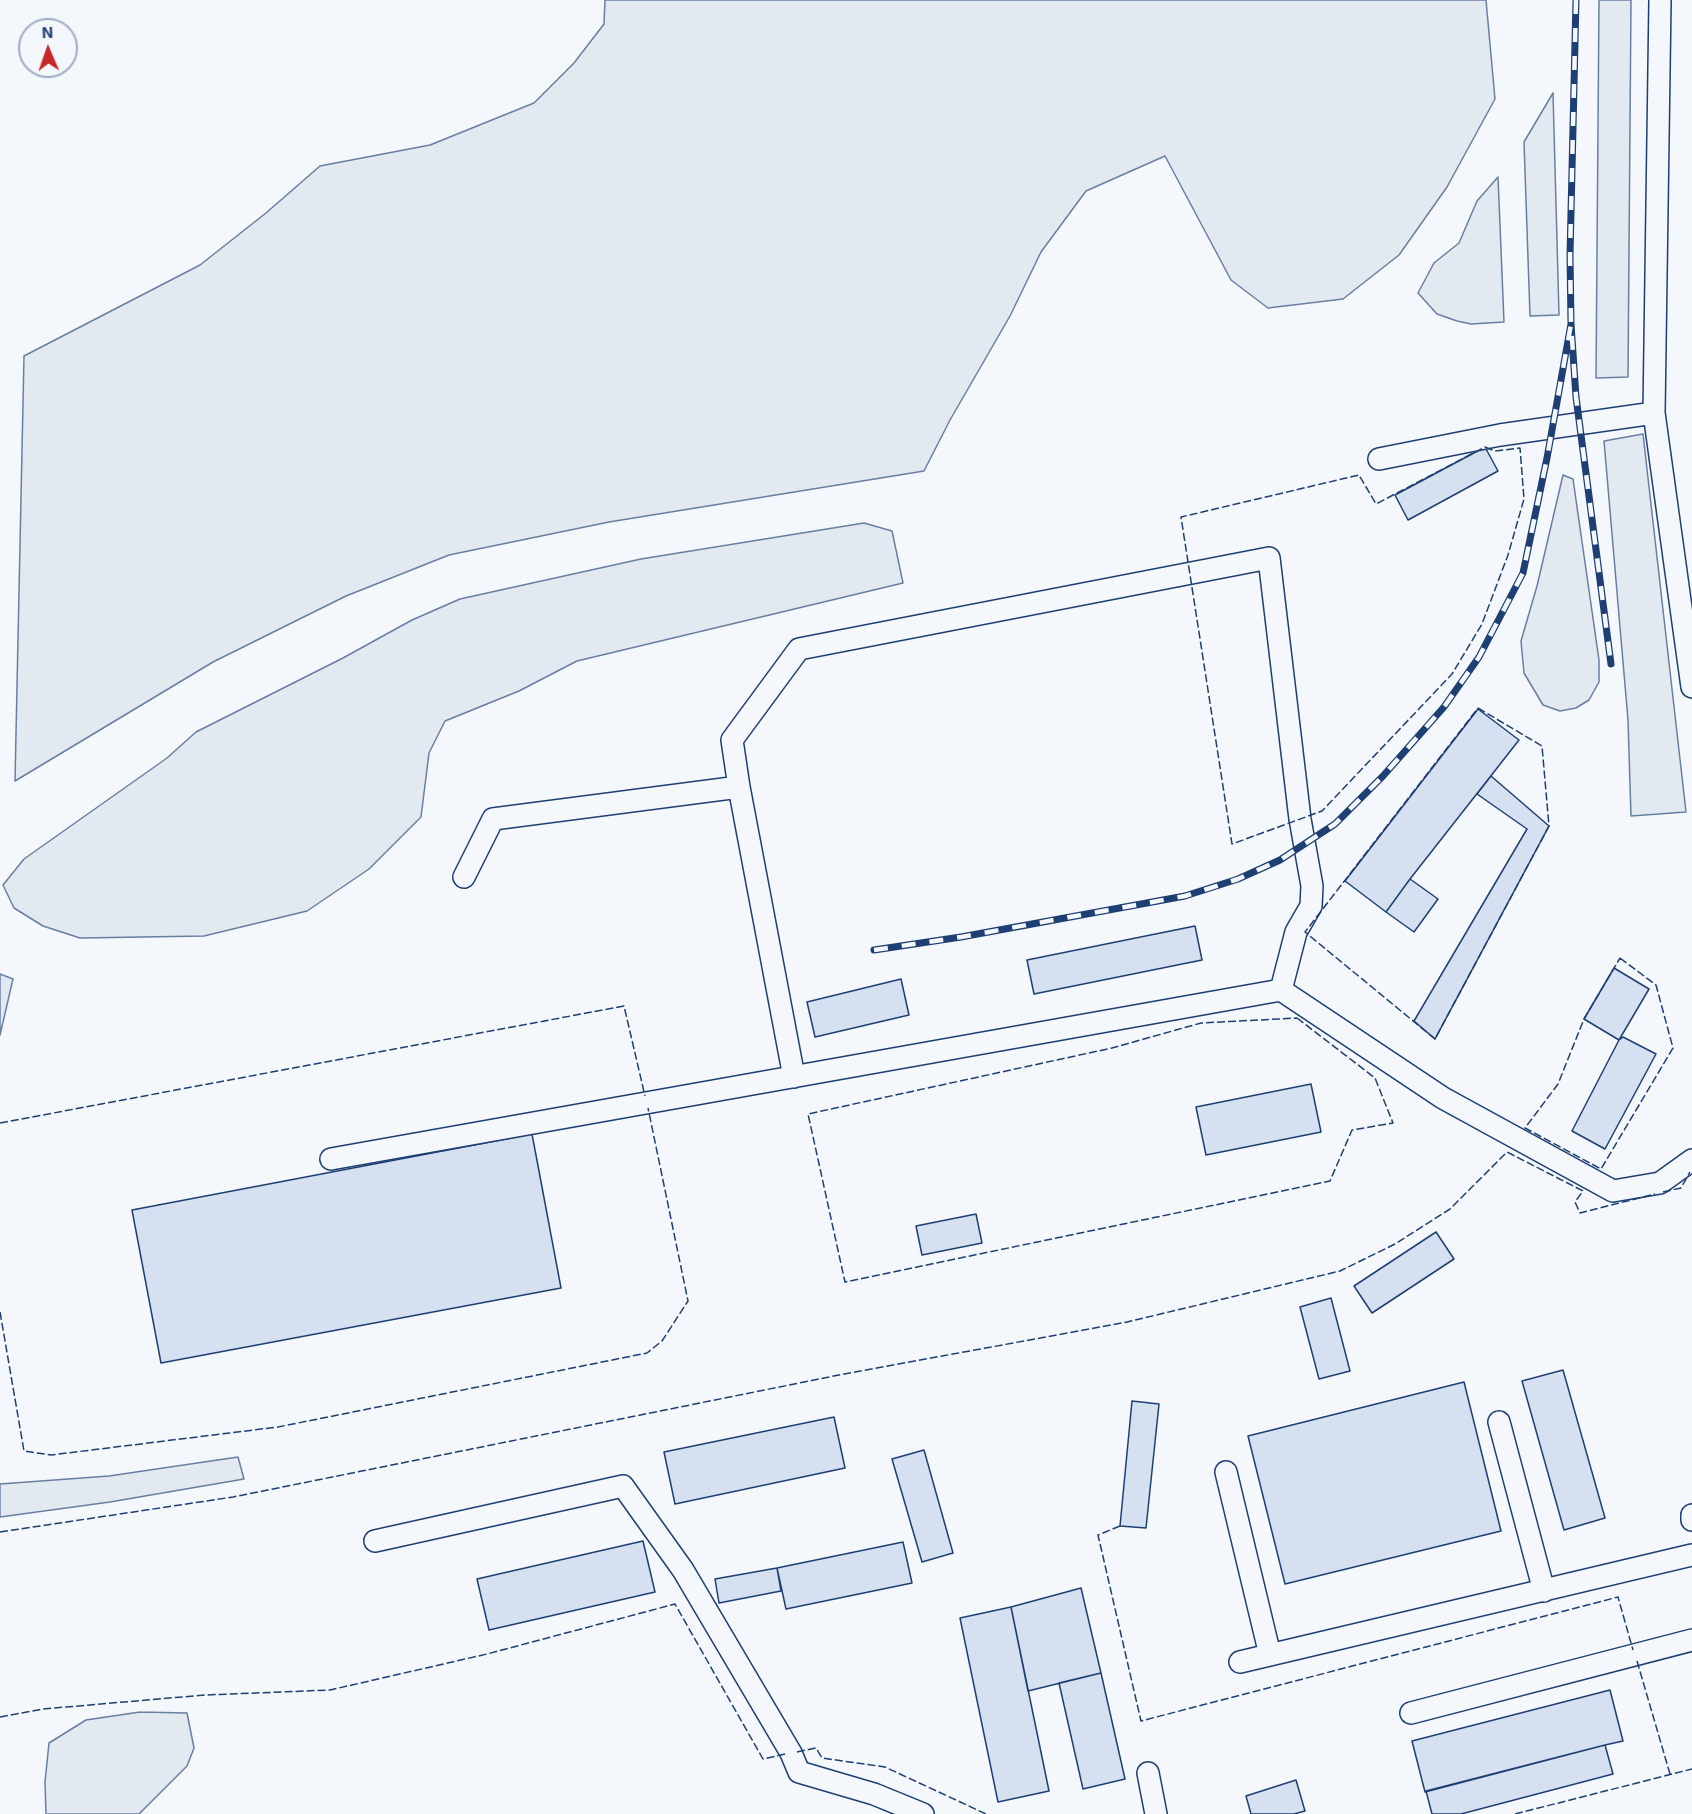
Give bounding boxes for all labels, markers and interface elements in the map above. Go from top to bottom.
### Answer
north arrow [18,18,78,78]
text: N [41,22,54,41]

